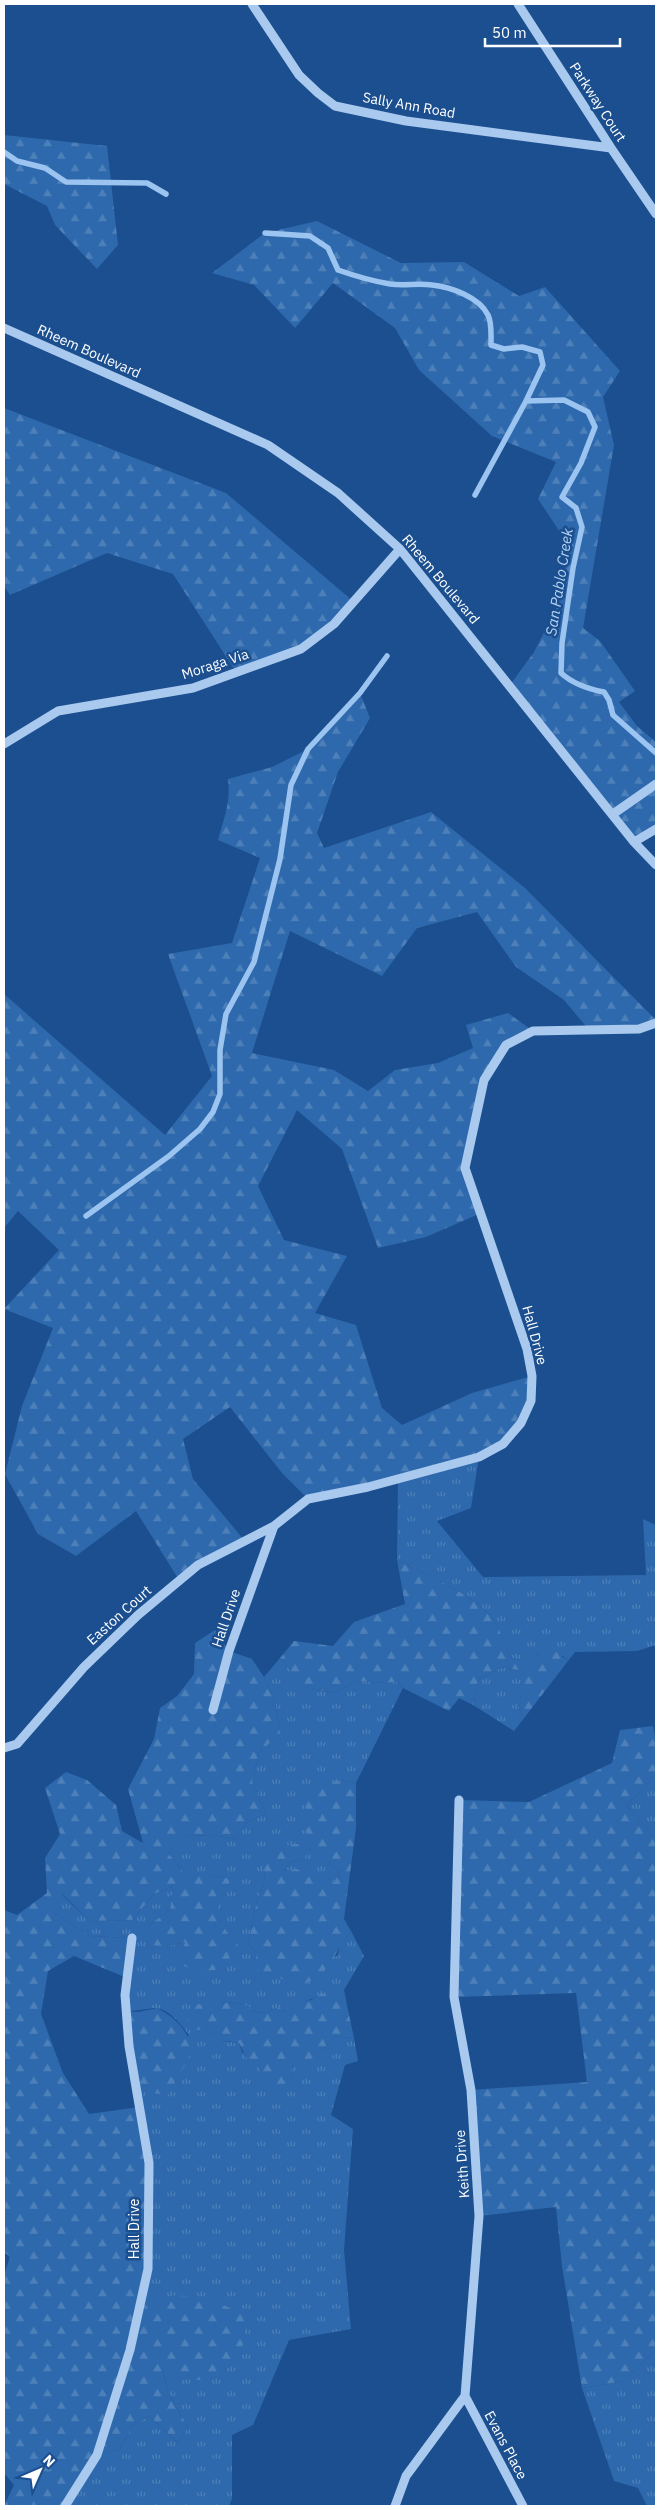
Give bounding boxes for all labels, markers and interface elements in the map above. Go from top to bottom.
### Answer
scale bar [485,15,620,47]
text: 50 m [492,23,527,42]
street label: Parkway Court [566,59,630,145]
street label: Sally Ann Road [361,88,457,122]
street label: Rheem Boulevard [34,320,144,382]
water label: San Pablo Creek [541,527,577,637]
street label: Rheem Boulevard [398,530,484,628]
street label: Moraga Via [179,645,251,683]
street label: Hall Drive [518,1303,552,1367]
street label: Easton Court [83,1581,155,1649]
street label: Hall Drive [208,1586,244,1650]
street label: Keith Drive [451,2129,473,2199]
street label: Hall Drive [125,2198,143,2259]
street label: Evans Place [480,2408,532,2483]
north arrow [15,2445,65,2495]
text: N [39,2451,59,2471]

